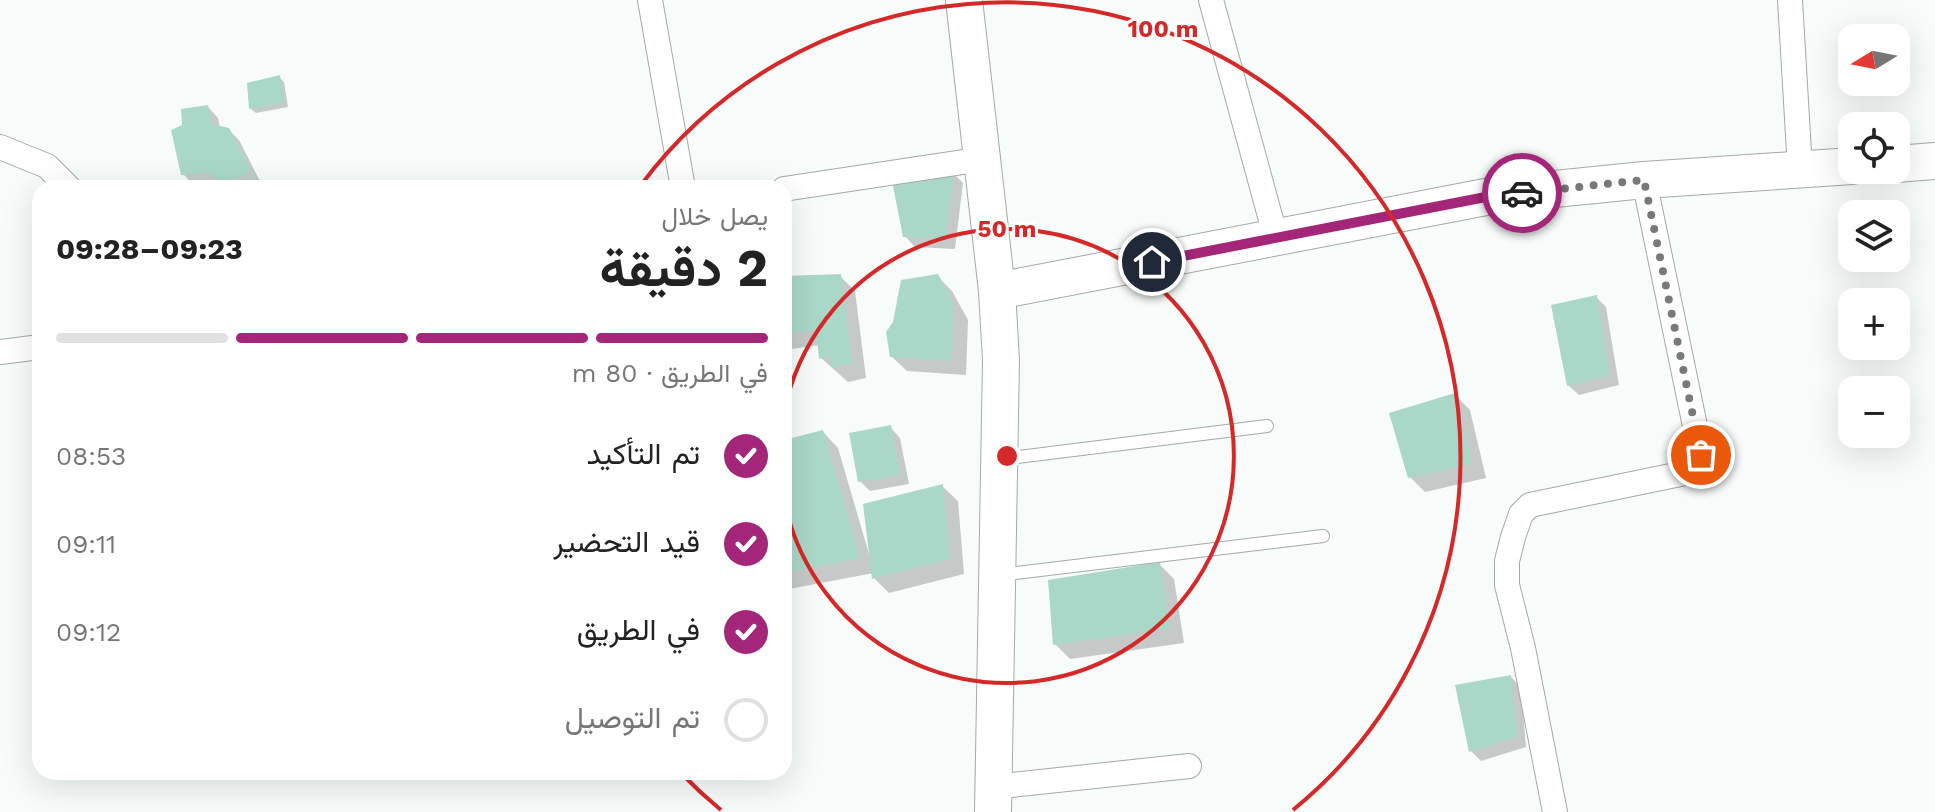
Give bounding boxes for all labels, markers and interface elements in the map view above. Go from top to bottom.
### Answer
text: 100 m [1128,15,1198,43]
north arrow [1838,24,1910,96]
map controls [1838,24,1910,448]
button: locate [1838,112,1910,184]
courier [1482,153,1562,233]
icon: car [1500,171,1544,215]
button: layers [1838,200,1910,272]
text: يصل خلال [662,201,768,231]
text: 50 m [978,215,1036,243]
pin [1118,228,1186,296]
text: 09:23–09:28 [56,231,243,266]
text: 2 دقيقة [600,238,768,299]
icon: home [1130,240,1174,284]
button: + [1838,288,1910,360]
text: في الطريق · 80 m [572,358,768,388]
button: − [1838,376,1910,448]
pin [1667,421,1735,489]
icon: bag [1679,433,1723,477]
icon: check [724,434,768,478]
text: تم التأكيد [586,436,700,471]
text: 08:53 [56,441,126,471]
centre of rings [993,442,1021,470]
icon: check [724,522,768,566]
text: قيد التحضير [553,524,700,559]
text: 09:11 [56,529,116,559]
icon: check [724,610,768,654]
text: في الطريق [577,612,700,647]
text: 09:12 [56,617,121,647]
text: تم التوصيل [565,700,700,735]

